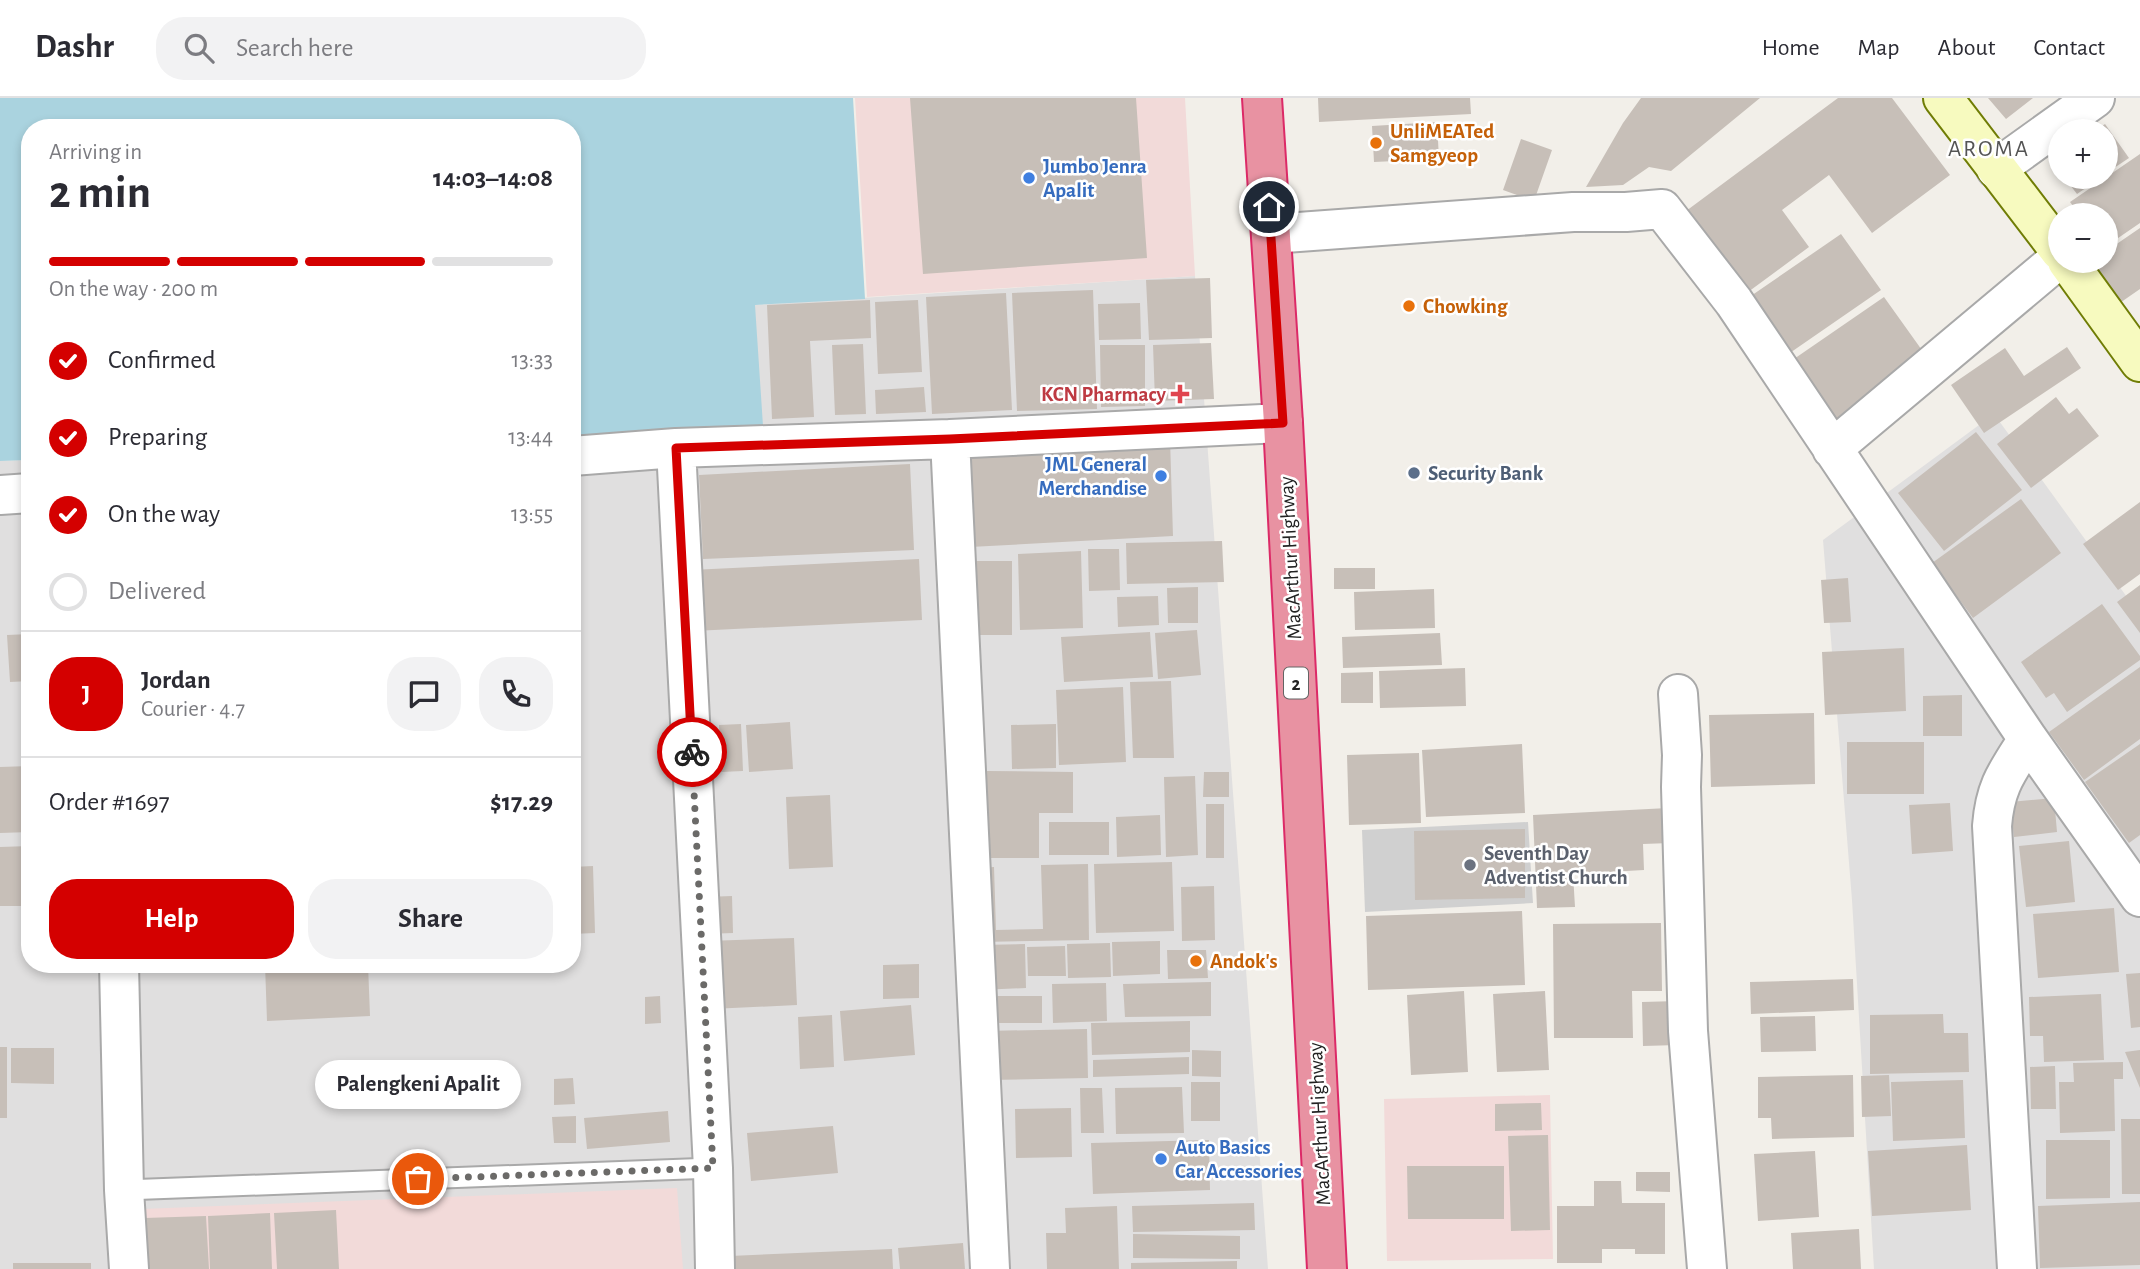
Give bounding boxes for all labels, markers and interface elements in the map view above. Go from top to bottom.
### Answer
search box [156,17,646,80]
icon: search [180,29,218,67]
text: Dashr [35,31,114,64]
text: Search here [236,35,353,61]
text: Home [1762,36,1820,60]
text: Map [1858,36,1900,60]
text: About [1938,36,1995,60]
text: Contact [2033,36,2105,60]
map controls [2048,119,2118,273]
button: + [2048,119,2118,189]
place label: UnliMEATed Samgyeop [1390,121,1494,166]
marker: UnliMEATed Samgyeop [1368,135,1384,151]
district label: AROMA [1948,138,2030,161]
text: Arriving in [49,141,142,164]
place label: Jumbo Jenra Apalit [1043,156,1147,201]
text: 14:03–14:08 [433,165,553,191]
text: 2 min [49,170,151,216]
marker: Jumbo Jenra Apalit [1021,170,1037,186]
pin [1239,177,1299,237]
icon: home [1250,188,1288,226]
button: − [2048,203,2118,273]
text: On the way · 200 m [49,278,218,301]
place label: Chowking [1423,296,1508,317]
marker: Chowking [1401,298,1417,314]
icon: check [49,342,87,380]
text: Confirmed [108,347,216,373]
text: 13:33 [511,349,553,372]
place label: KCN Pharmacy [1041,384,1167,405]
marker: KCN Pharmacy [1172,386,1188,402]
icon: check [49,419,87,457]
text: Preparing [108,424,207,450]
text: 13:44 [508,426,553,449]
place label: JML General Merchandise [1039,454,1147,499]
place label: Security Bank [1428,463,1544,484]
marker: Security Bank [1406,465,1422,481]
marker: JML General Merchandise [1153,468,1169,484]
street label: MacArthur Highway [1276,476,1305,640]
icon: check [49,496,87,534]
text: On the way [108,501,220,527]
text: 13:55 [511,503,553,526]
text: Delivered [108,578,206,604]
button: chat [387,657,461,731]
button: phone [479,657,553,731]
text: Jordan [141,667,211,693]
road number: 2 [1284,668,1308,698]
text: J [82,681,90,707]
text: Courier · 4.7 [141,698,245,721]
courier [657,717,727,787]
icon: bike [673,733,711,771]
text: Order #1697 [49,789,170,815]
text: $17.29 [490,789,553,815]
place label: Seventh Day Adventist Church [1484,843,1628,888]
marker: Seventh Day Adventist Church [1462,857,1478,873]
button: Help [49,879,294,959]
button: Share [308,879,553,959]
place label: Andok's [1210,951,1278,972]
marker: Andok's [1188,953,1204,969]
street label: MacArthur Highway [1305,1042,1334,1206]
callout: Palengkeni Apalit [315,1060,521,1109]
text: Palengkeni Apalit [336,1073,500,1096]
place label: Auto Basics Car Accessories [1175,1137,1302,1182]
pin [388,1149,448,1209]
marker: Auto Basics Car Accessories [1153,1151,1169,1167]
icon: bag [399,1160,437,1198]

